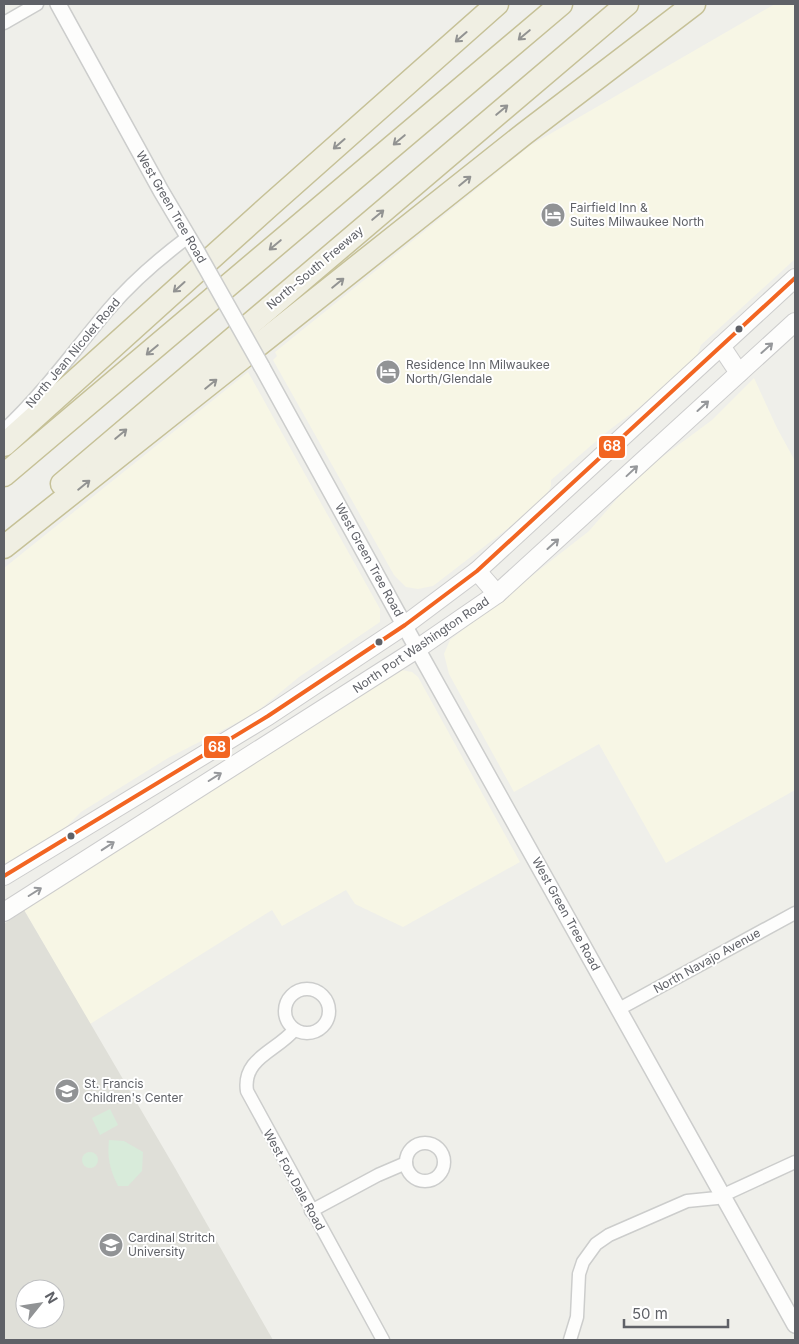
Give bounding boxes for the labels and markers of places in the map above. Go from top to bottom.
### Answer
place label: Fairfield Inn & Suites Milwaukee North [570,200,704,229]
hotel icon: Fairfield Inn & Suites Milwaukee North [540,202,566,228]
unlabelled marker [734,324,744,334]
place label: Residence Inn Milwaukee North/Glendale [406,357,550,386]
hotel icon: Residence Inn Milwaukee North/Glendale [375,359,401,385]
unlabelled marker [374,637,384,647]
unlabelled marker [66,831,76,841]
place label: St. Francis Children's Center [84,1076,183,1105]
school or university icon: St. Francis Children's Center [54,1078,80,1104]
place label: Cardinal Stritch University [128,1230,215,1259]
school or university icon: Cardinal Stritch University [98,1232,124,1258]

